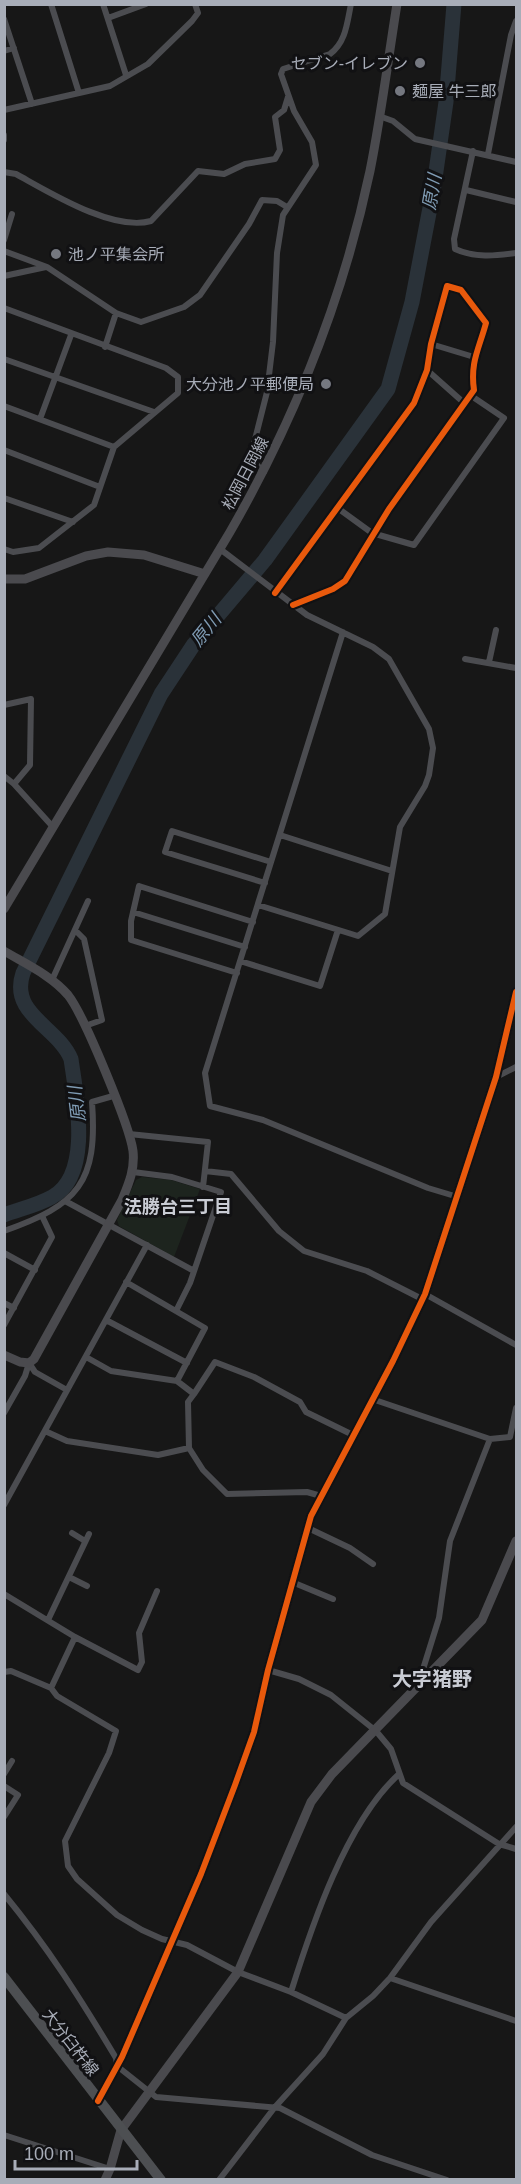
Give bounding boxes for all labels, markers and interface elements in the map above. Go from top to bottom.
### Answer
place label: セブン-イレブン [291,55,408,72]
marker: セブン-イレブン [413,56,427,70]
place label: 麺屋 牛三郎 [412,83,496,100]
marker: 麺屋 牛三郎 [393,84,407,98]
water label: 原川 [419,171,445,211]
place label: 池ノ平集会所 [68,246,164,263]
marker: 池ノ平集会所 [49,247,63,261]
place label: 大分池ノ平郵便局 [186,376,314,393]
marker: 大分池ノ平郵便局 [319,377,333,391]
street label: 松岡日岡線 [219,434,272,513]
water label: 原川 [187,608,226,650]
water label: 原川 [65,1083,89,1123]
district label: 法勝台三丁目 [124,1197,232,1217]
district label: 大字猪野 [392,1668,472,1690]
street label: 大分臼杵線 [39,2006,102,2079]
scale bar [15,2133,136,2171]
text: 100 m [24,2144,74,2164]

